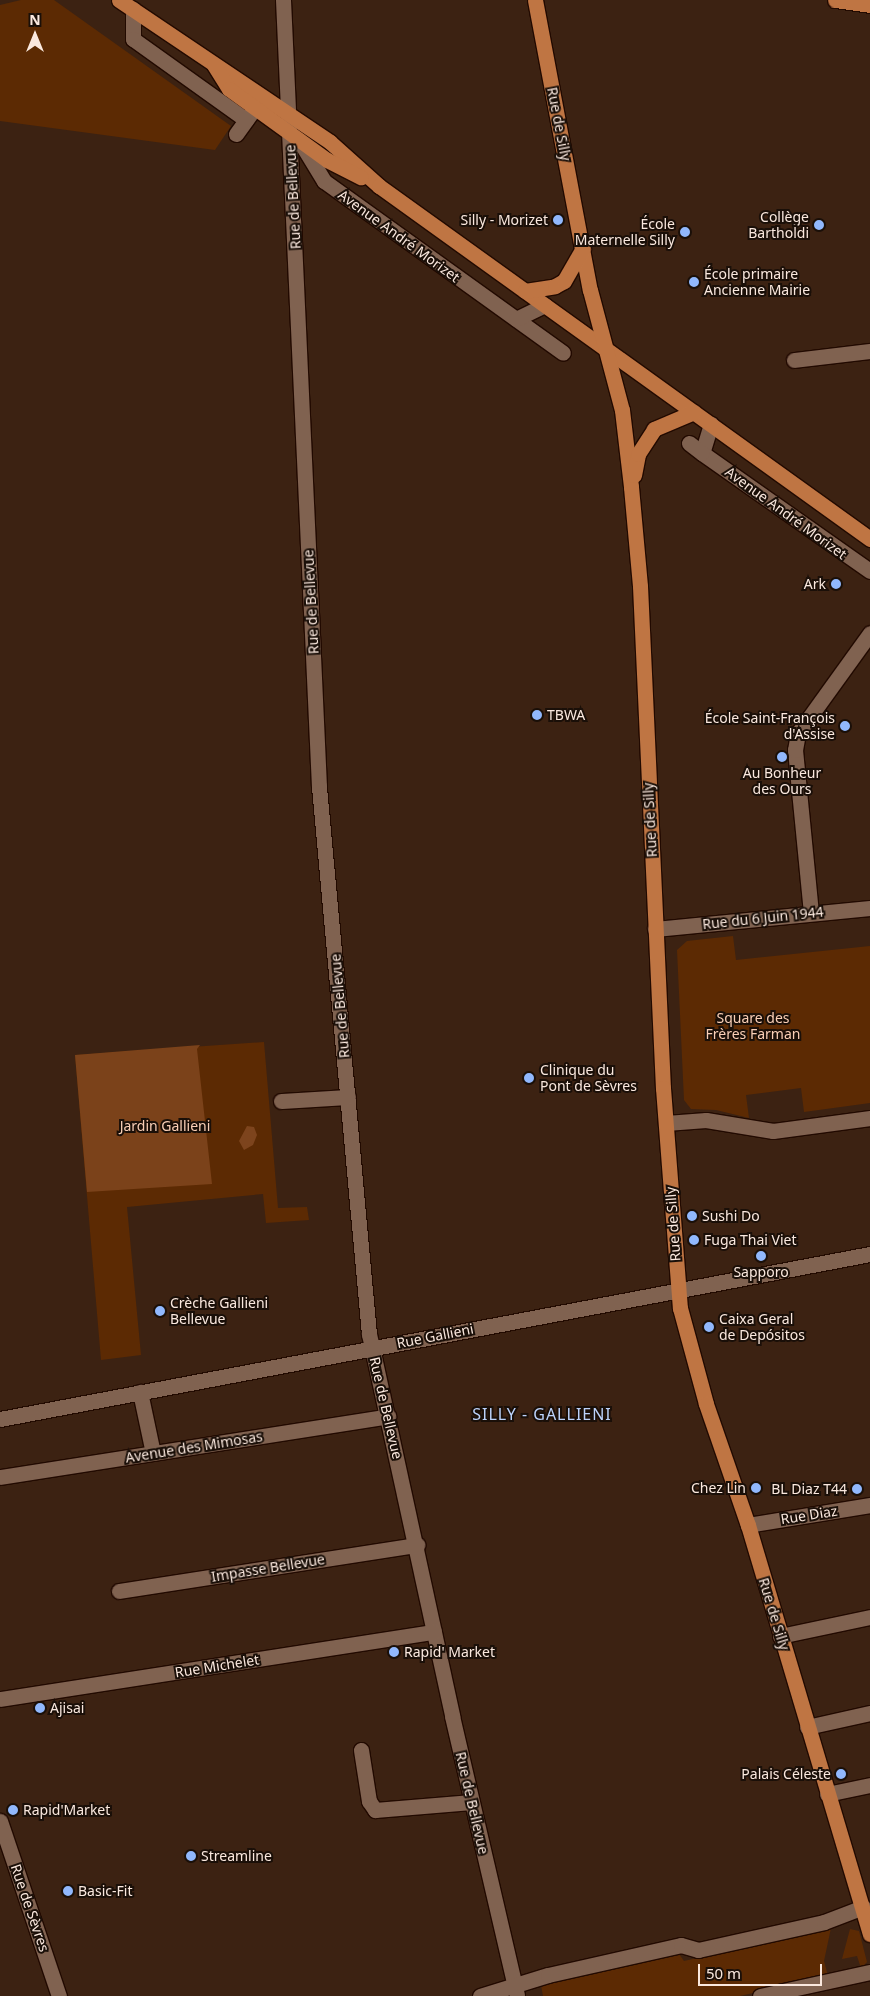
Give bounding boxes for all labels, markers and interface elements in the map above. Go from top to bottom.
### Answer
north arrow [10,10,60,60]
text: N [29,10,41,29]
street label: Rue de Silly [544,86,574,162]
street label: Rue de Bellevue [282,144,304,250]
street label: Avenue André Morizet [335,186,463,286]
place label: Collège Bartholdi [748,209,809,242]
place label: Silly - Morizet [460,212,548,228]
marker: Silly - Morizet [552,214,564,226]
place label: École Maternelle Silly [575,216,675,248]
marker: Collège Bartholdi [813,219,825,231]
marker: École Maternelle Silly [679,226,691,238]
place label: École primaire Ancienne Mairie [704,266,810,298]
marker: École primaire Ancienne Mairie [688,276,700,288]
street label: Avenue André Morizet [722,463,850,563]
street label: Rue de Bellevue [300,549,322,655]
place label: Ark [804,576,826,592]
marker: Ark [830,578,842,590]
place label: TBWA [547,707,585,723]
marker: TBWA [531,709,543,721]
place label: École Saint-François d'Assise [705,710,835,742]
marker: École Saint-François d'Assise [839,720,851,732]
marker: Au Bonheur des Ours [776,751,788,763]
place label: Au Bonheur des Ours [743,765,821,798]
street label: Rue de Silly [640,782,660,858]
street label: Rue du 6 Juin 1944 [702,903,824,933]
street label: Rue de Bellevue [327,953,353,1059]
park label: Square des Frères Farman [706,1010,800,1042]
place label: Clinique du Pont de Sèvres [540,1062,637,1094]
marker: Clinique du Pont de Sèvres [522,1071,536,1085]
park label: Jardin Gallieni [120,1118,210,1134]
street label: Rue de Silly [662,1186,684,1262]
place label: Sushi Do [702,1208,760,1224]
marker: Sushi Do [686,1210,698,1222]
place label: Fuga Thai Viet [704,1232,797,1248]
marker: Fuga Thai Viet [688,1234,700,1246]
marker: Sapporo [755,1250,767,1262]
place label: Sapporo [733,1264,789,1280]
place label: Crèche Gallieni Bellevue [170,1295,268,1328]
marker: Crèche Gallieni Bellevue [154,1305,166,1317]
place label: Caixa Geral de Depósitos [719,1311,805,1344]
street label: Rue Gallieni [395,1320,475,1352]
marker: Caixa Geral de Depósitos [703,1321,715,1333]
street label: Rue de Bellevue [366,1355,406,1461]
district label: SILLY - GALLIENI [470,1404,614,1424]
street label: Avenue des Mimosas [124,1428,264,1466]
place label: Chez Lin [691,1480,746,1496]
place label: BL Diaz T44 [771,1481,847,1497]
marker: Chez Lin [750,1482,762,1494]
marker: BL Diaz T44 [851,1483,863,1495]
street label: Rue Diaz [779,1502,839,1528]
street label: Impasse Bellevue [210,1551,326,1585]
street label: Rue de Silly [755,1576,793,1652]
place label: Rapid' Market [404,1644,495,1660]
marker: Rapid' Market [388,1646,400,1658]
street label: Rue Michelet [174,1651,260,1681]
place label: Ajisai [50,1700,84,1716]
marker: Ajisai [34,1702,46,1714]
street label: Rue de Bellevue [452,1750,492,1856]
place label: Palais Céleste [741,1766,831,1782]
marker: Palais Céleste [835,1768,847,1780]
place label: Rapid'Market [23,1802,110,1818]
marker: Rapid'Market [7,1804,19,1816]
place label: Streamline [201,1848,272,1864]
marker: Streamline [185,1850,197,1862]
street label: Rue de Sèvres [7,1862,53,1954]
place label: Basic-Fit [78,1883,132,1899]
marker: Basic-Fit [62,1885,74,1897]
scale bar [700,1954,824,1986]
text: 50 m [706,1963,741,1983]

